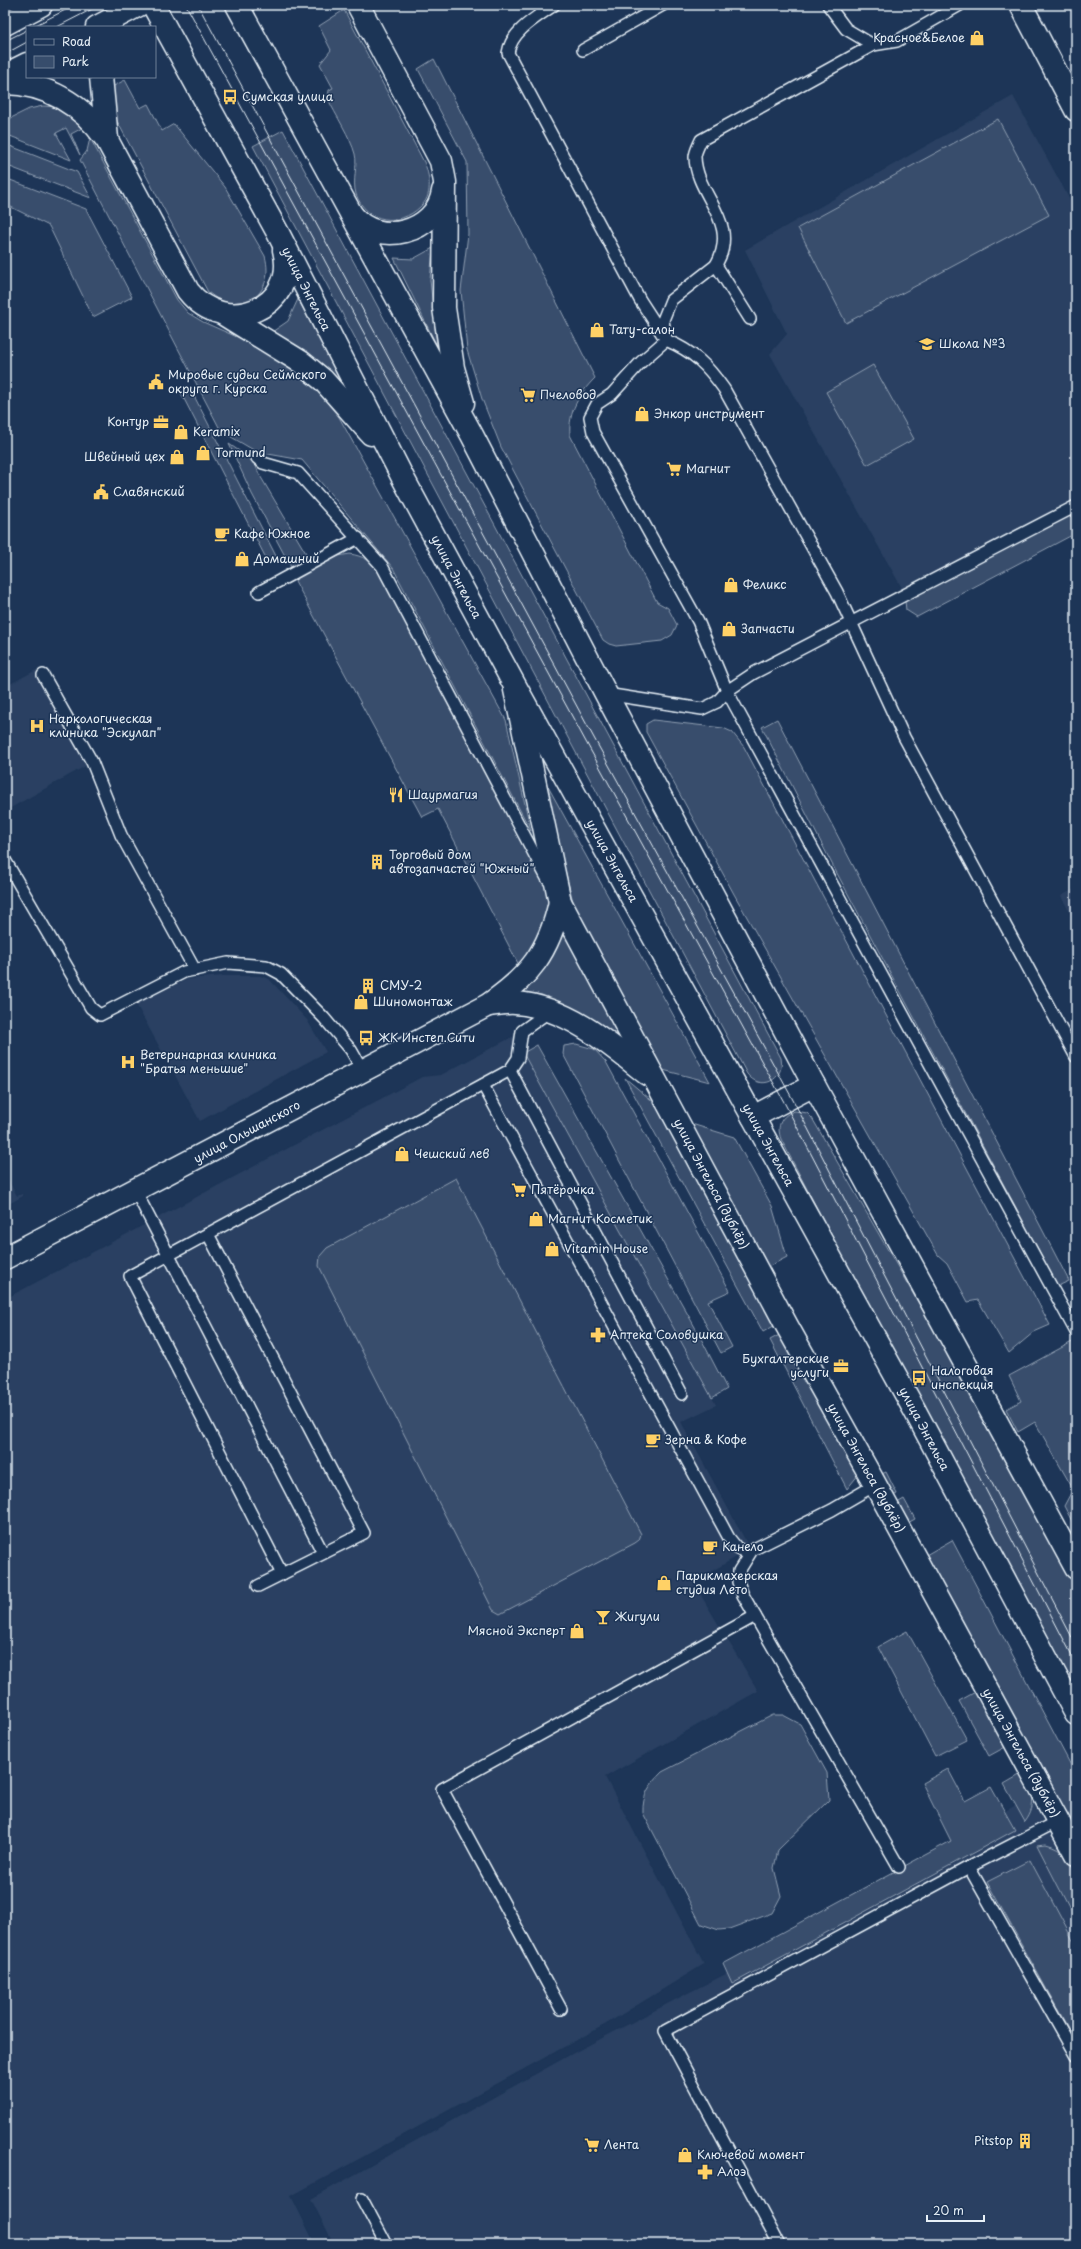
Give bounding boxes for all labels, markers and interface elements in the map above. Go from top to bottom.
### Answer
legend [26,26,156,78]
place label: Красное&Белое [873,28,965,46]
shop icon: Красное&Белое [968,29,986,47]
text: Road [62,32,91,50]
text: Park [62,52,89,70]
place label: Сумская улица [242,87,334,105]
bus stop icon: Сумская улица [221,88,239,106]
street label: улица Энгельса [278,243,336,334]
place label: Тату-салон [609,320,675,338]
shop icon: Тату-салон [588,321,606,339]
place label: Школа №3 [939,334,1006,352]
school or university icon: Школа №3 [918,335,936,353]
place label: Мировые судьи Сеймского округа г. Курска [168,365,327,397]
public building icon: Мировые судьи Сеймского округа г. Курска [147,373,165,391]
place label: Пчеловод [540,385,596,403]
supermarket icon: Пчеловод [519,386,537,404]
place label: Энкор инструмент [654,404,764,422]
shop icon: Энкор инструмент [633,405,651,423]
place label: Контур [107,412,149,430]
office icon: Контур [152,413,170,431]
place label: Keramix [193,422,240,440]
shop icon: Keramix [172,423,190,441]
place label: Tormund [215,443,266,461]
shop icon: Tormund [194,444,212,462]
place label: Швейный цех [84,447,165,465]
shop icon: Швейный цех [168,448,186,466]
place label: Магнит [686,459,731,477]
supermarket icon: Магнит [665,460,683,478]
place label: Славянский [113,482,185,500]
public building icon: Славянский [92,483,110,501]
place label: Кафе Южное [234,524,311,542]
cafe icon: Кафе Южное [213,525,231,543]
street label: улица Энгельса [427,531,487,622]
place label: Домашний [253,549,319,567]
shop icon: Домашний [233,550,251,568]
place label: Феликс [743,575,787,593]
shop icon: Феликс [722,576,740,594]
place label: Запчасти [741,619,795,637]
shop icon: Запчасти [720,620,738,638]
place label: Наркологическая клиника "Эскулап" [49,709,162,741]
hospital icon: Наркологическая клиника "Эскулап" [28,717,46,735]
place label: Шаурмагия [408,785,478,803]
restaurant icon: Шаурмагия [387,786,405,804]
street label: улица Энгельса [583,816,643,906]
place label: Торговый дом автозапчастей "Южный" [389,845,534,877]
building icon: Торговый дом автозапчастей "Южный" [368,853,386,871]
place label: СМУ-2 [380,976,422,994]
building icon: СМУ-2 [359,977,377,995]
place label: Шиномонтаж [373,992,453,1010]
shop icon: Шиномонтаж [352,993,370,1011]
place label: ЖК Инстеп.Сити [378,1028,475,1046]
bus stop icon: ЖК Инстеп.Сити [357,1029,375,1047]
place label: Ветеринарная клиника "Братья меньшие" [140,1045,277,1077]
hospital icon: Ветеринарная клиника "Братья меньшие" [119,1053,137,1071]
street label: улица Ольшанского [190,1095,303,1167]
street label: улица Энгельса [739,1100,799,1190]
street label: улица Энгельса (дублёр) [670,1115,754,1252]
place label: Чешский лев [414,1144,489,1162]
shop icon: Чешский лев [393,1145,411,1163]
place label: Пятёрочка [531,1180,595,1198]
supermarket icon: Пятёрочка [510,1181,528,1199]
place label: Магнит Косметик [548,1209,653,1227]
shop icon: Магнит Косметик [527,1210,545,1228]
place label: Vitamin House [564,1239,649,1257]
shop icon: Vitamin House [543,1240,561,1258]
place label: Аптека Соловушка [610,1325,724,1343]
pharmacy icon: Аптека Соловушка [589,1326,607,1344]
place label: Бухгалтерские услуги [742,1349,829,1381]
office icon: Бухгалтерские услуги [832,1357,850,1375]
place label: Налоговая инспекция [931,1361,994,1393]
bus stop icon: Налоговая инспекция [910,1369,928,1387]
street label: улица Энгельса [895,1383,955,1474]
street label: улица Энгельса (дублёр) [824,1399,910,1536]
place label: Зерна & Кофе [665,1430,747,1448]
cafe icon: Зерна & Кофе [644,1431,662,1449]
place label: Канело [722,1537,764,1555]
cafe icon: Канело [701,1538,719,1556]
place label: Парикмаxерская студия Лето [676,1566,778,1598]
shop icon: Парикмаxерская студия Лето [655,1574,673,1592]
place label: Жигули [614,1607,660,1625]
bar icon: Жигули [594,1608,612,1626]
place label: Мясной Эксперт [467,1621,565,1639]
shop icon: Мясной Эксперт [568,1622,586,1640]
street label: улица Энгельса (дублёр) [979,1684,1065,1821]
place label: Pitstop [974,2131,1013,2149]
building icon: Pitstop [1016,2132,1034,2150]
place label: Лента [604,2135,640,2153]
supermarket icon: Лента [583,2136,601,2154]
place label: Ключевой момент [697,2145,805,2163]
shop icon: Ключевой момент [676,2146,694,2164]
place label: Алоэ [717,2162,746,2180]
pharmacy icon: Алоэ [696,2163,714,2181]
scale bar [927,2197,984,2223]
text: 20 m [933,2201,964,2219]

